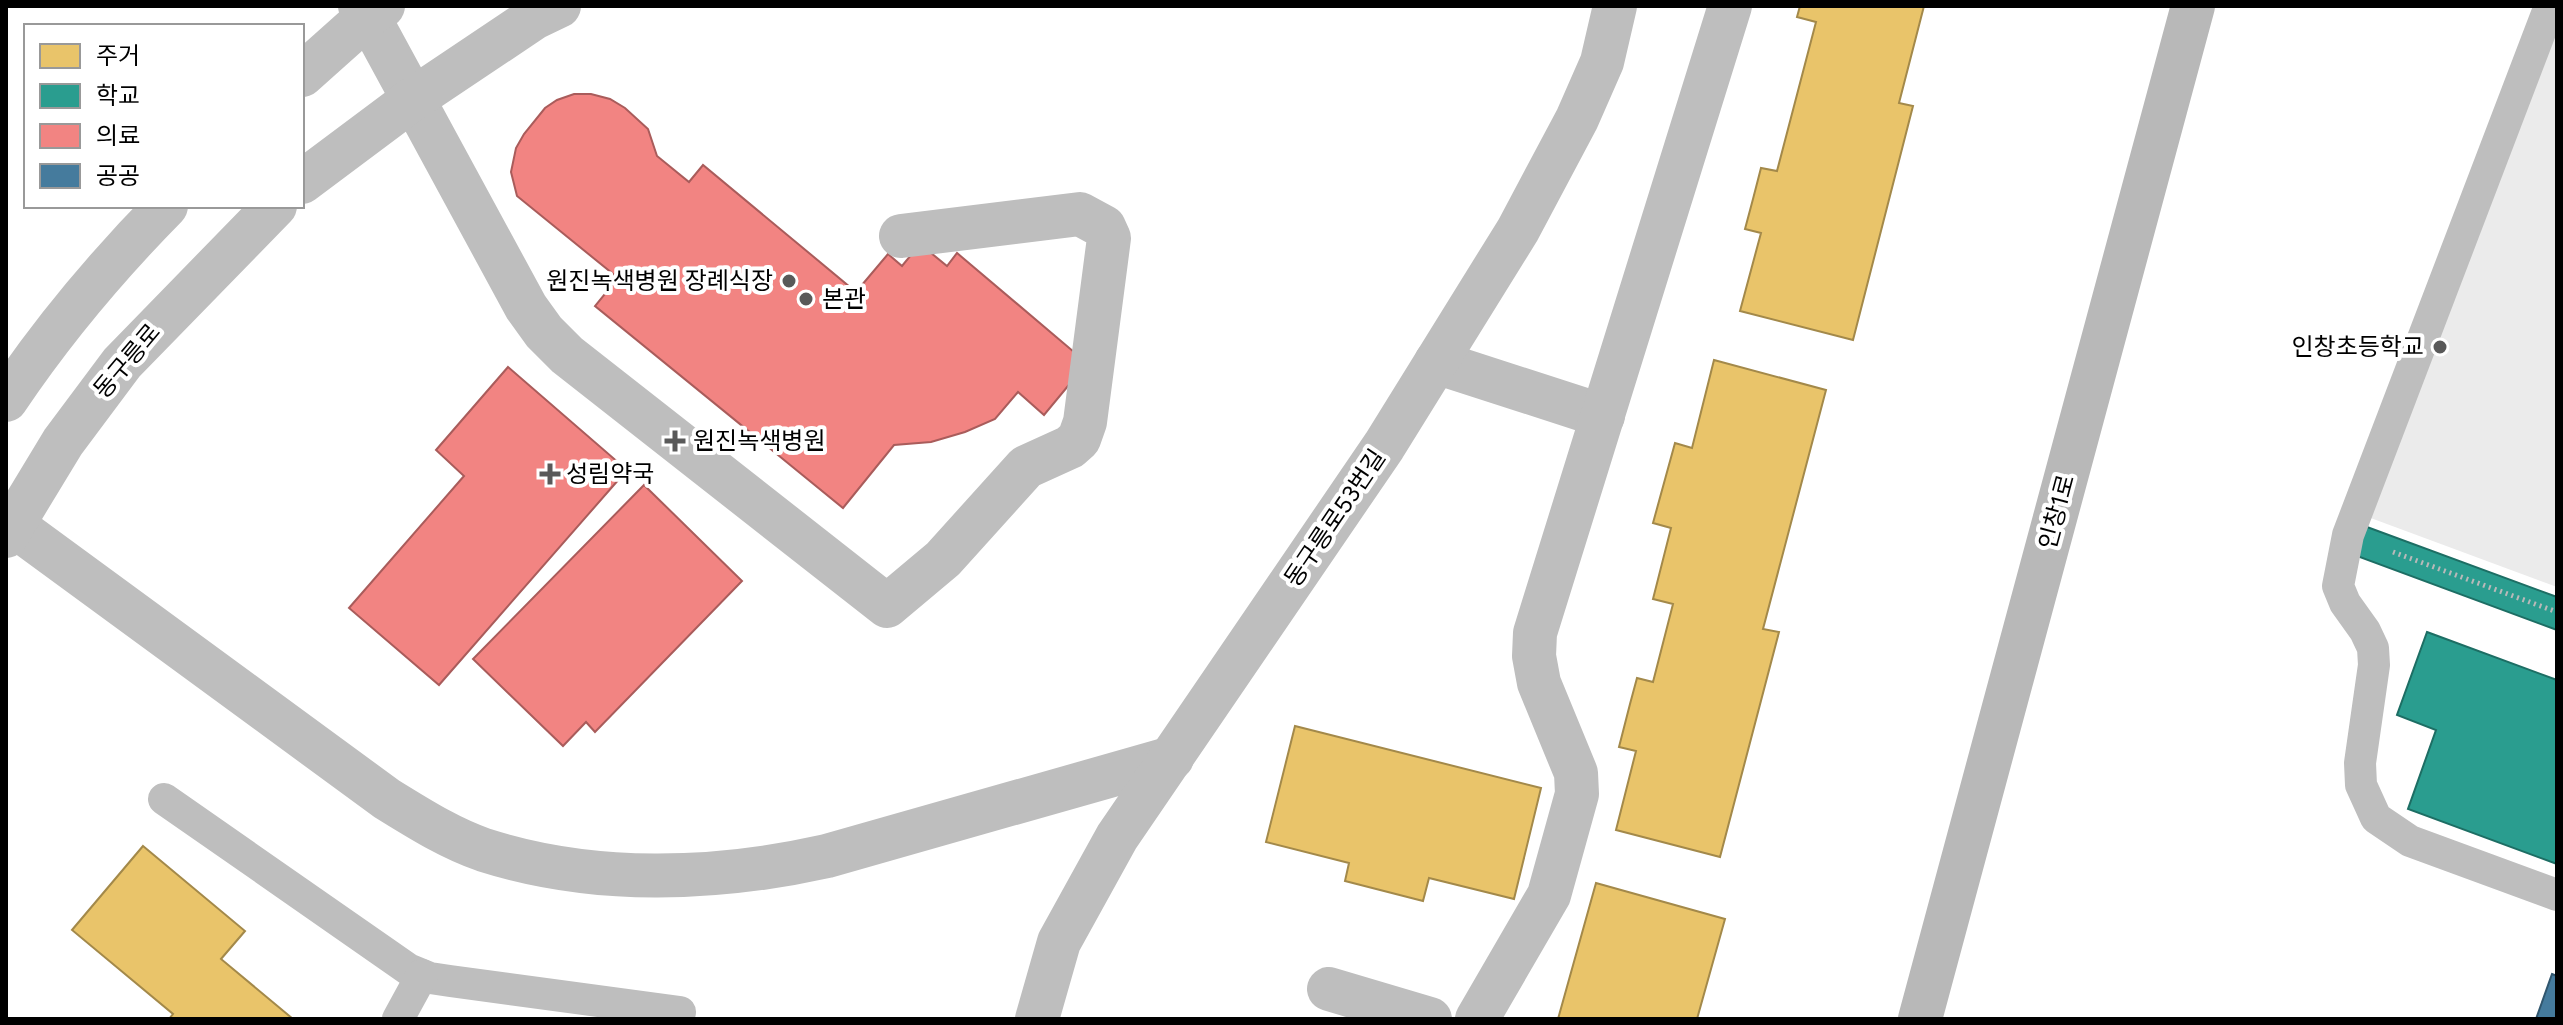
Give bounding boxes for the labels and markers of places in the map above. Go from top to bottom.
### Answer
place label: 원진녹색병원 장례식장 [546,266,773,295]
marker: 원진녹색병원 장례식장 [780,272,798,290]
place label: 본관 [822,284,866,313]
marker: 본관 [797,290,815,308]
place label: 인창초등학교 [2292,332,2424,361]
marker: 인창초등학교 [2431,338,2449,356]
place label: 원진녹색병원 [693,426,825,455]
marker: 원진녹색병원 [664,430,686,452]
place label: 성림약국 [566,459,654,488]
marker: 성림약국 [541,465,559,483]

